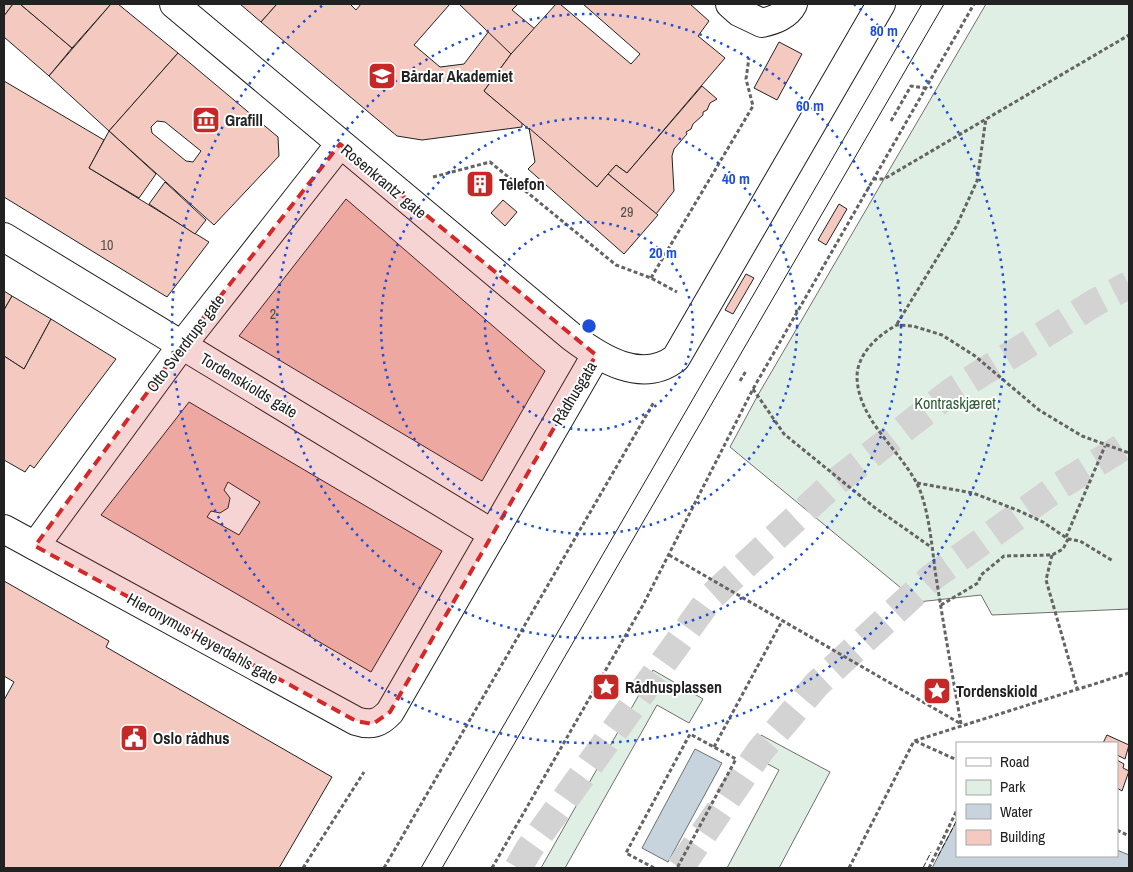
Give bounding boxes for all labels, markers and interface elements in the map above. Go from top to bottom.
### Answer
text: 80 m [870,20,898,41]
school or university icon: Bårdar Akademiet [367,61,397,91]
place label: Bårdar Akademiet [401,65,513,87]
text: 60 m [796,95,824,116]
museum icon: Grafill [191,105,221,135]
place label: Grafill [225,109,263,131]
street label: Rosenkrantz’ gate [337,139,431,223]
text: 40 m [722,168,750,189]
building icon: Telefon [465,169,495,199]
place label: Telefon [499,173,545,195]
house number: 29 [621,203,633,221]
house number: 10 [101,236,113,254]
text: 20 m [649,242,677,263]
street label: Otto Sverdrups gate [141,289,229,397]
house number: 2 [270,305,276,323]
centre of rings [580,317,598,335]
street label: Tordenskiolds gate [196,347,302,423]
street label: Rådhusgata [546,356,602,429]
park label: Kontraskjæret [914,392,996,414]
street label: Hieronymus Heyerdahls gate [123,587,283,689]
place icon: Rådhusplassen [591,672,621,702]
place label: Rådhusplassen [625,676,722,698]
place icon: Tordenskiold [922,676,952,706]
place label: Tordenskiold [956,680,1037,702]
public building icon: Oslo rådhus [119,723,149,753]
place label: Oslo rådhus [153,727,230,749]
legend [956,742,1118,857]
text: Road [1000,751,1029,772]
text: Park [1000,776,1026,797]
text: Water [1000,801,1032,822]
text: Building [1000,826,1045,847]

